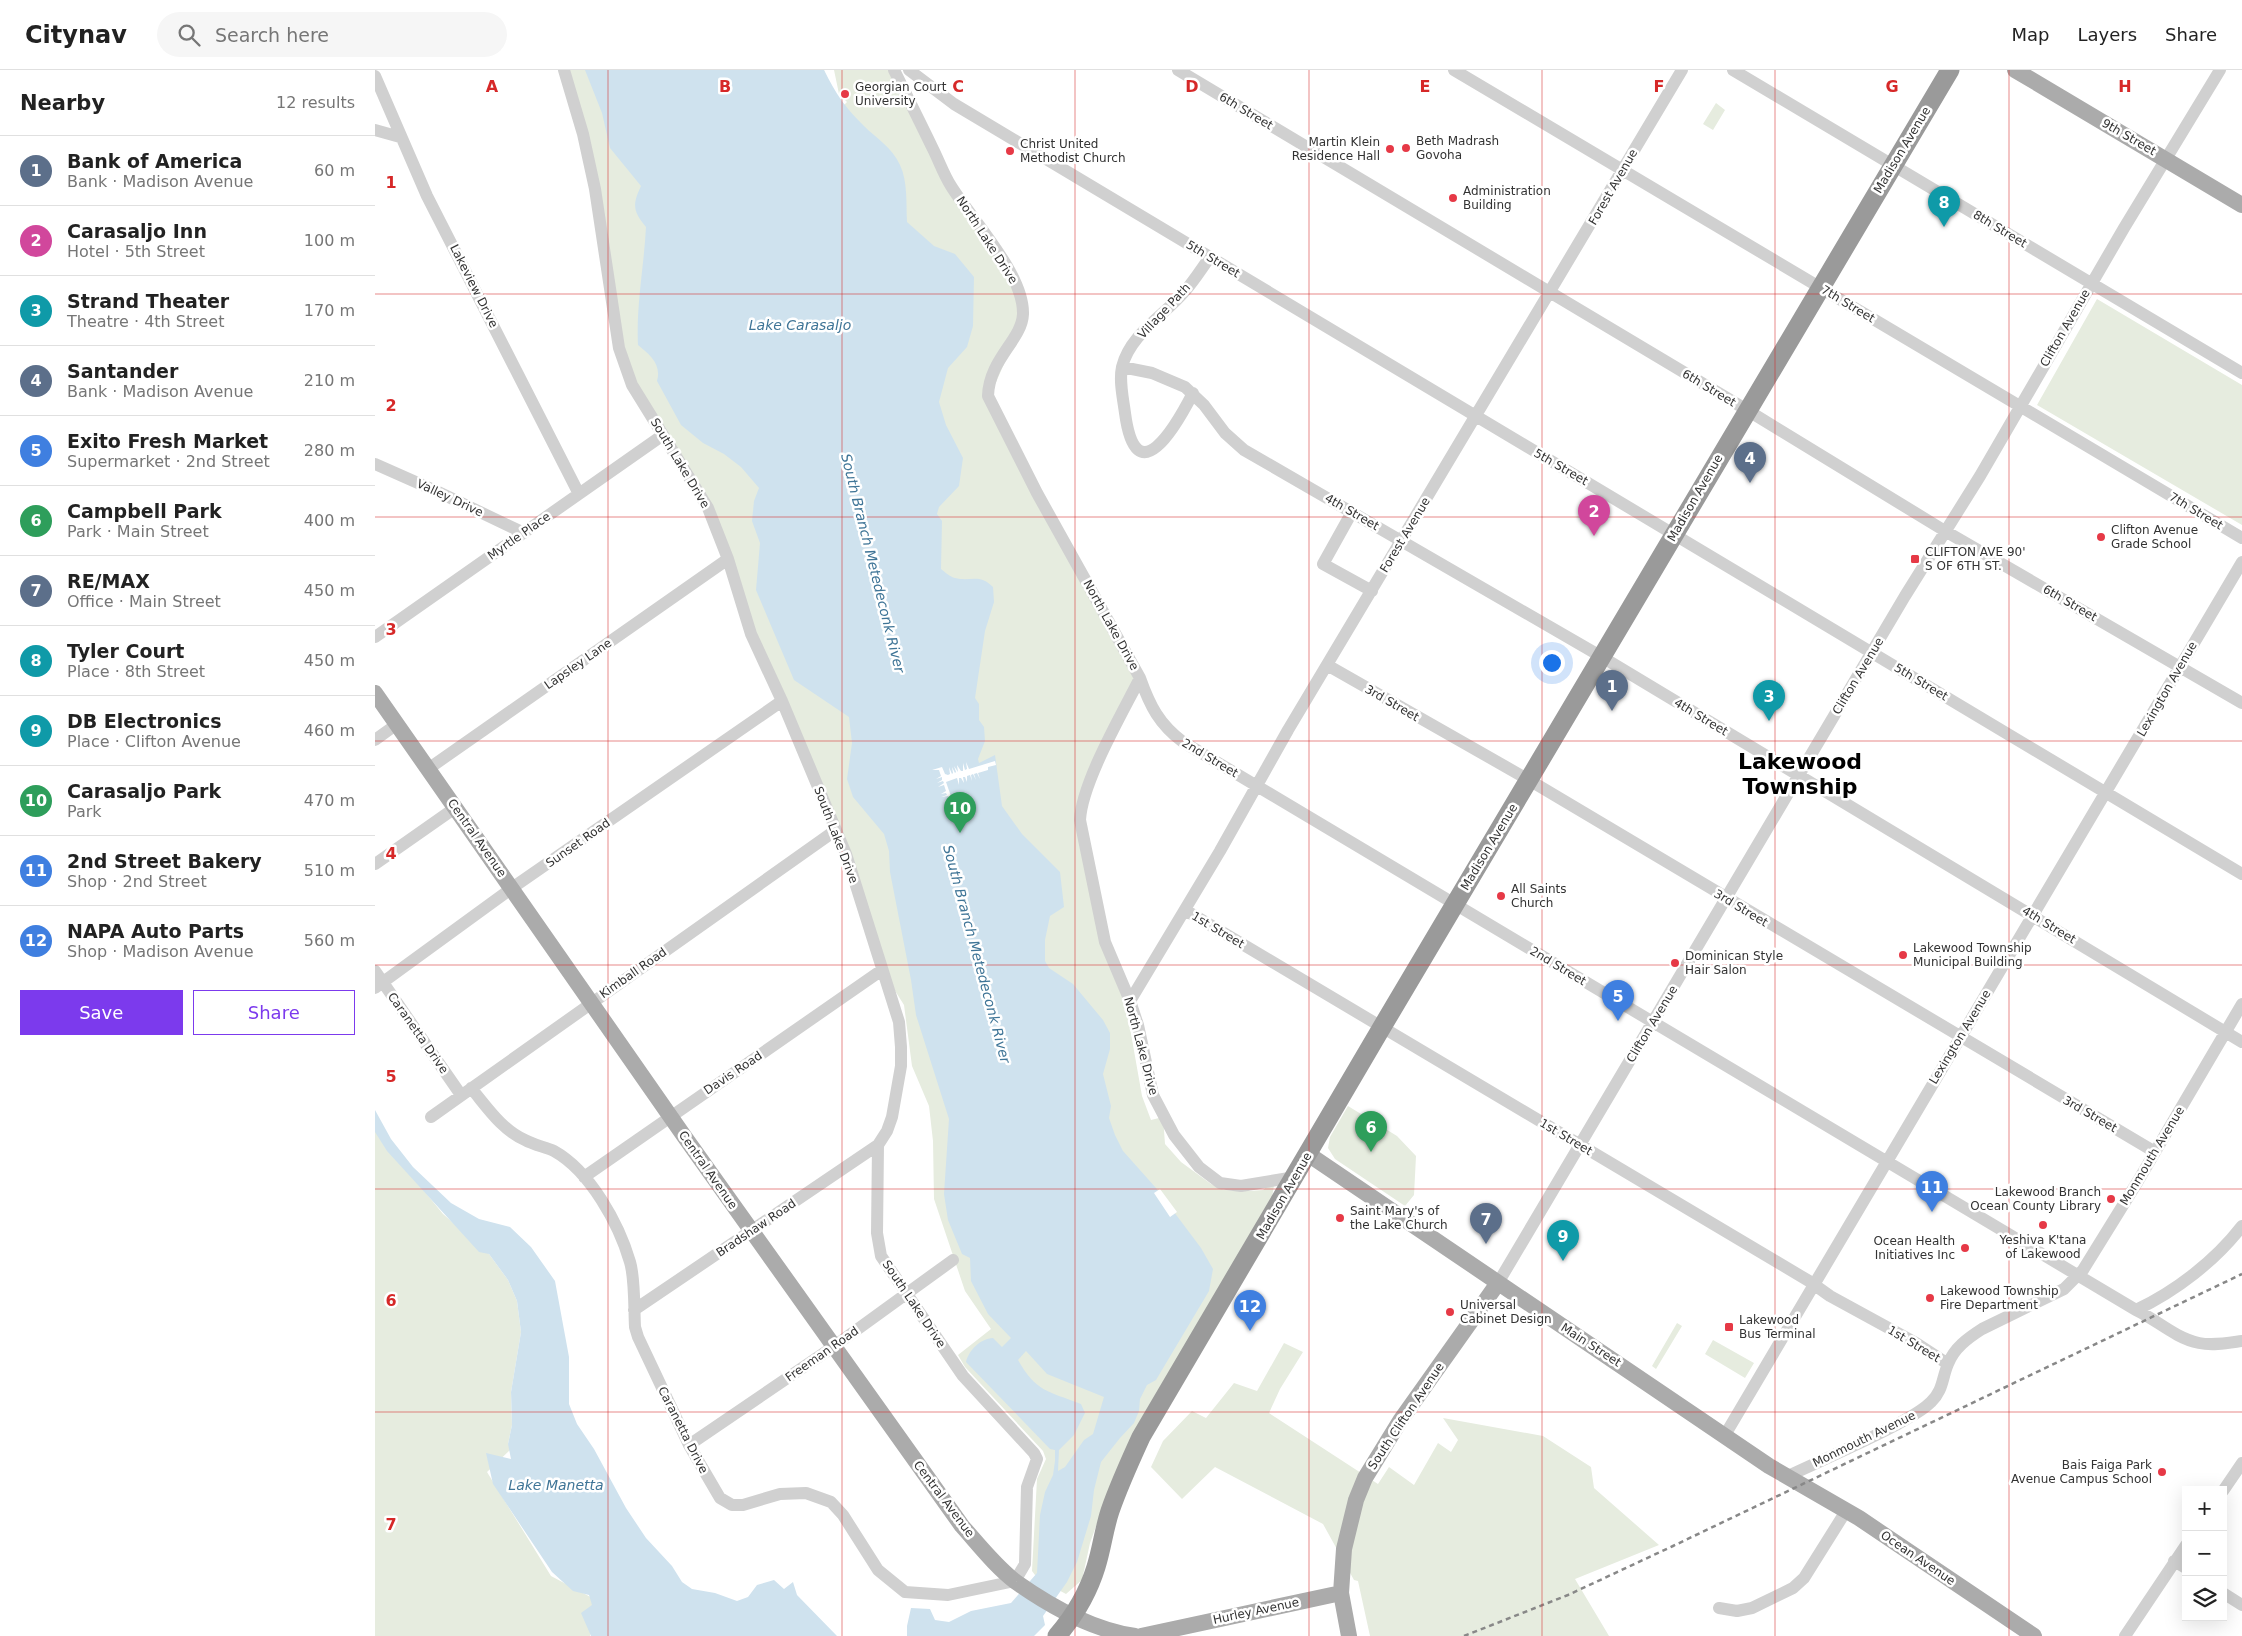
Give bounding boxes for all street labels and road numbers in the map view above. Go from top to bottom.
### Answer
street label: 6th Street [1217,89,1276,133]
street label: Madison Avenue [1871,104,1933,196]
street label: 9th Street [2099,116,2159,158]
street label: Forest Avenue [1586,147,1640,227]
street label: North Lake Drive [954,194,1020,286]
street label: 8th Street [1971,207,2030,251]
street label: 5th Street [1184,237,1243,281]
street label: Lakeview Drive [447,242,501,330]
street label: Village Path [1135,280,1193,342]
street label: 7th Street [1819,282,1878,326]
street label: Clifton Avenue [2037,287,2093,369]
street label: 6th Street [1680,366,1739,410]
street label: South Lake Drive [648,415,712,511]
street label: 5th Street [1531,446,1591,488]
street label: Madison Avenue [1664,452,1726,544]
street label: Valley Drive [415,477,485,519]
street label: 7th Street [2167,489,2226,533]
street label: 4th Street [1322,491,1382,533]
street label: Forest Avenue [1377,495,1433,575]
street label: Myrtle Place [485,509,553,563]
street label: North Lake Drive [1080,577,1142,673]
street label: 6th Street [2040,582,2100,624]
street label: Clifton Avenue [1830,635,1886,717]
street label: Lapsley Lane [542,636,614,692]
street label: Lexington Avenue [2134,639,2200,739]
street label: 5th Street [1892,660,1951,704]
street label: 3rd Street [1362,682,1422,724]
street label: 4th Street [1672,695,1731,739]
street label: 2nd Street [1179,736,1241,780]
street label: South Lake Drive [811,785,861,885]
street label: Central Avenue [445,796,509,880]
street label: Madison Avenue [1458,801,1520,893]
street label: Sunset Road [543,816,613,870]
street label: 3rd Street [1712,886,1771,930]
street label: 4th Street [2020,903,2079,947]
street label: 1st Street [1189,909,1247,951]
street label: 2nd Street [1527,944,1589,988]
street label: Kimball Road [597,945,669,1001]
street label: Clifton Avenue [1624,983,1680,1065]
street label: Lexington Avenue [1926,987,1994,1087]
street label: Caranetta Drive [385,990,451,1076]
street label: North Lake Drive [1121,995,1161,1097]
street label: Davis Road [701,1048,765,1098]
street label: 3rd Street [2060,1093,2120,1135]
street label: Monmouth Avenue [2117,1104,2187,1208]
street label: 1st Street [1537,1116,1595,1158]
street label: Central Avenue [676,1128,740,1212]
street label: Madison Avenue [1253,1150,1315,1242]
street label: Bradshaw Road [713,1196,799,1260]
street label: South Lake Drive [880,1258,948,1350]
street label: Main Street [1558,1320,1624,1370]
street label: 1st Street [1885,1323,1943,1365]
street label: Freeman Road [783,1324,861,1384]
street label: South Clifton Avenue [1365,1360,1447,1472]
street label: Caranetta Drive [655,1384,711,1476]
street label: Monmouth Avenue [1810,1408,1918,1470]
street label: Central Avenue [911,1458,977,1540]
street label: Ocean Avenue [1878,1528,1958,1588]
street label: Hurley Avenue [1212,1595,1300,1627]

